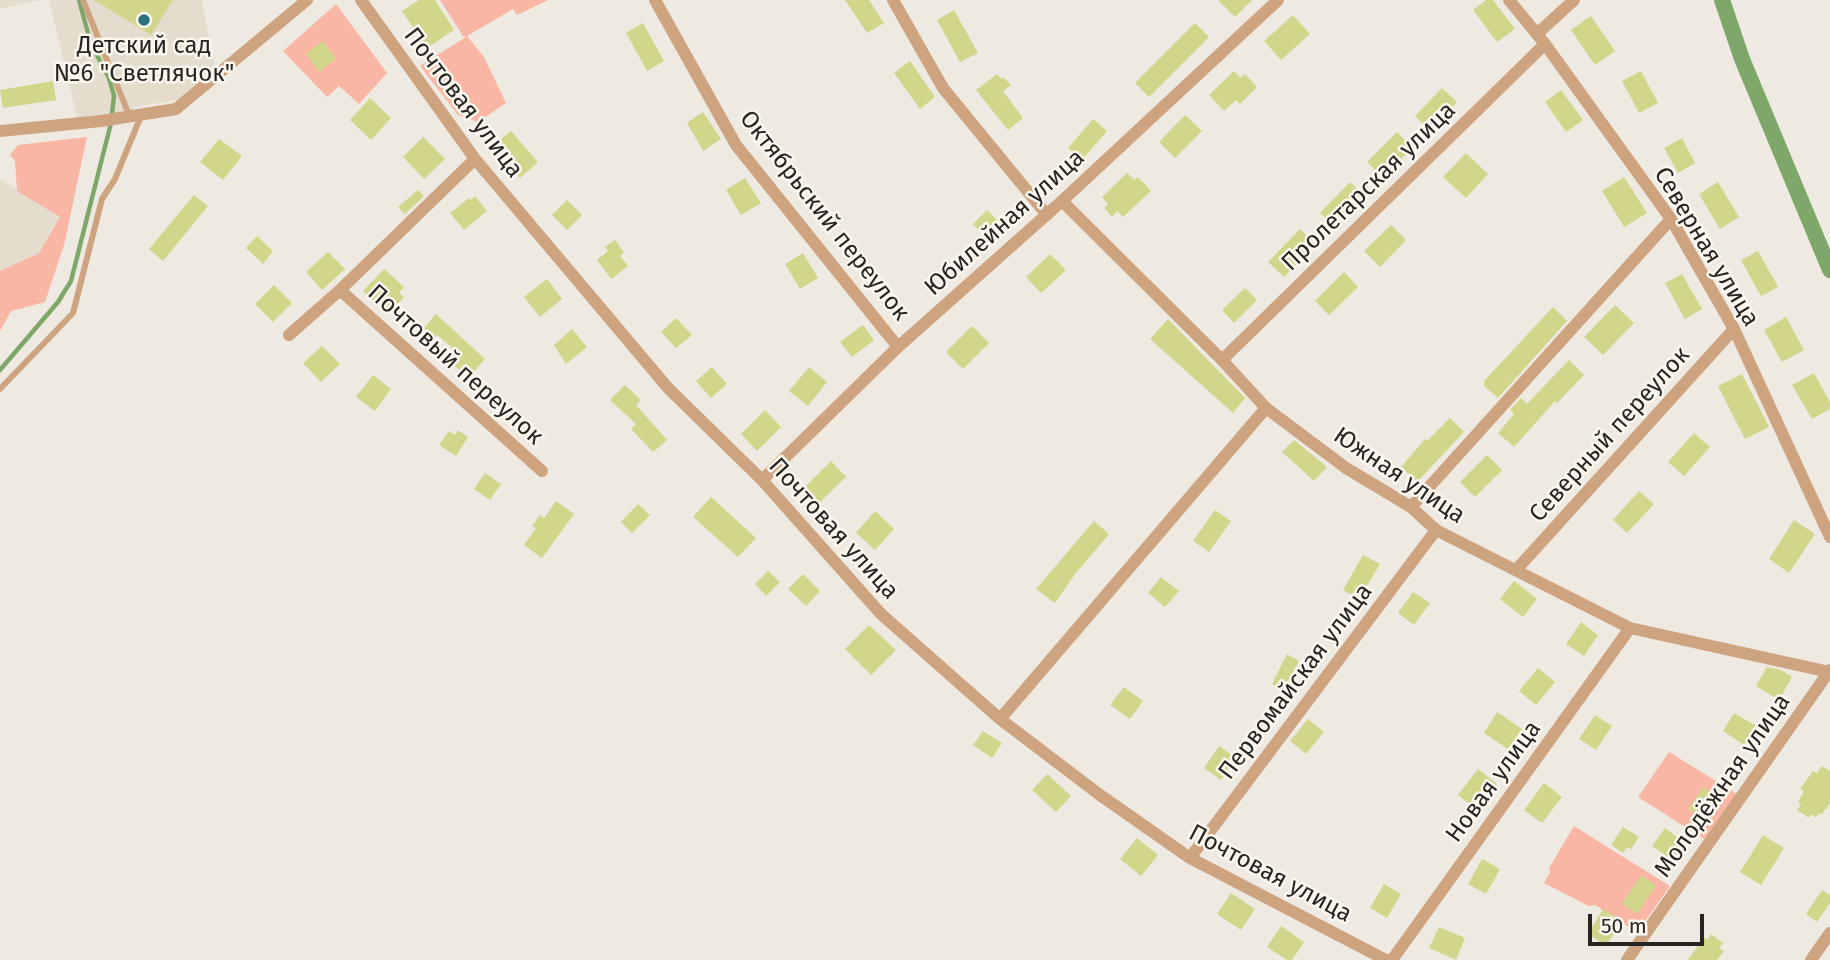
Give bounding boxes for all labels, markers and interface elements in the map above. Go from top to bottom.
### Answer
marker: Детский сад №6 "Светлячок" [136,12,152,28]
street label: Почтовая улица [397,22,529,184]
place label: Детский сад №6 "Светлячок" [54,32,234,88]
street label: Пролетарская улица [1276,96,1462,278]
street label: Октябрьский переулок [733,105,915,327]
street label: Юбилейная улица [919,144,1091,302]
street label: Северная улица [1647,162,1765,332]
street label: Почтовый переулок [361,279,549,451]
street label: Северный переулок [1524,341,1696,529]
street label: Южная улица [1328,421,1470,531]
street label: Почтовая улица [762,452,904,606]
street label: Первомайская улица [1213,578,1379,786]
street label: Молодёжная улица [1649,689,1797,883]
street label: Новая улица [1440,716,1548,848]
street label: Почтовая улица [1184,819,1356,929]
scale bar [1592,900,1708,944]
text: 50 m [1601,913,1647,939]

